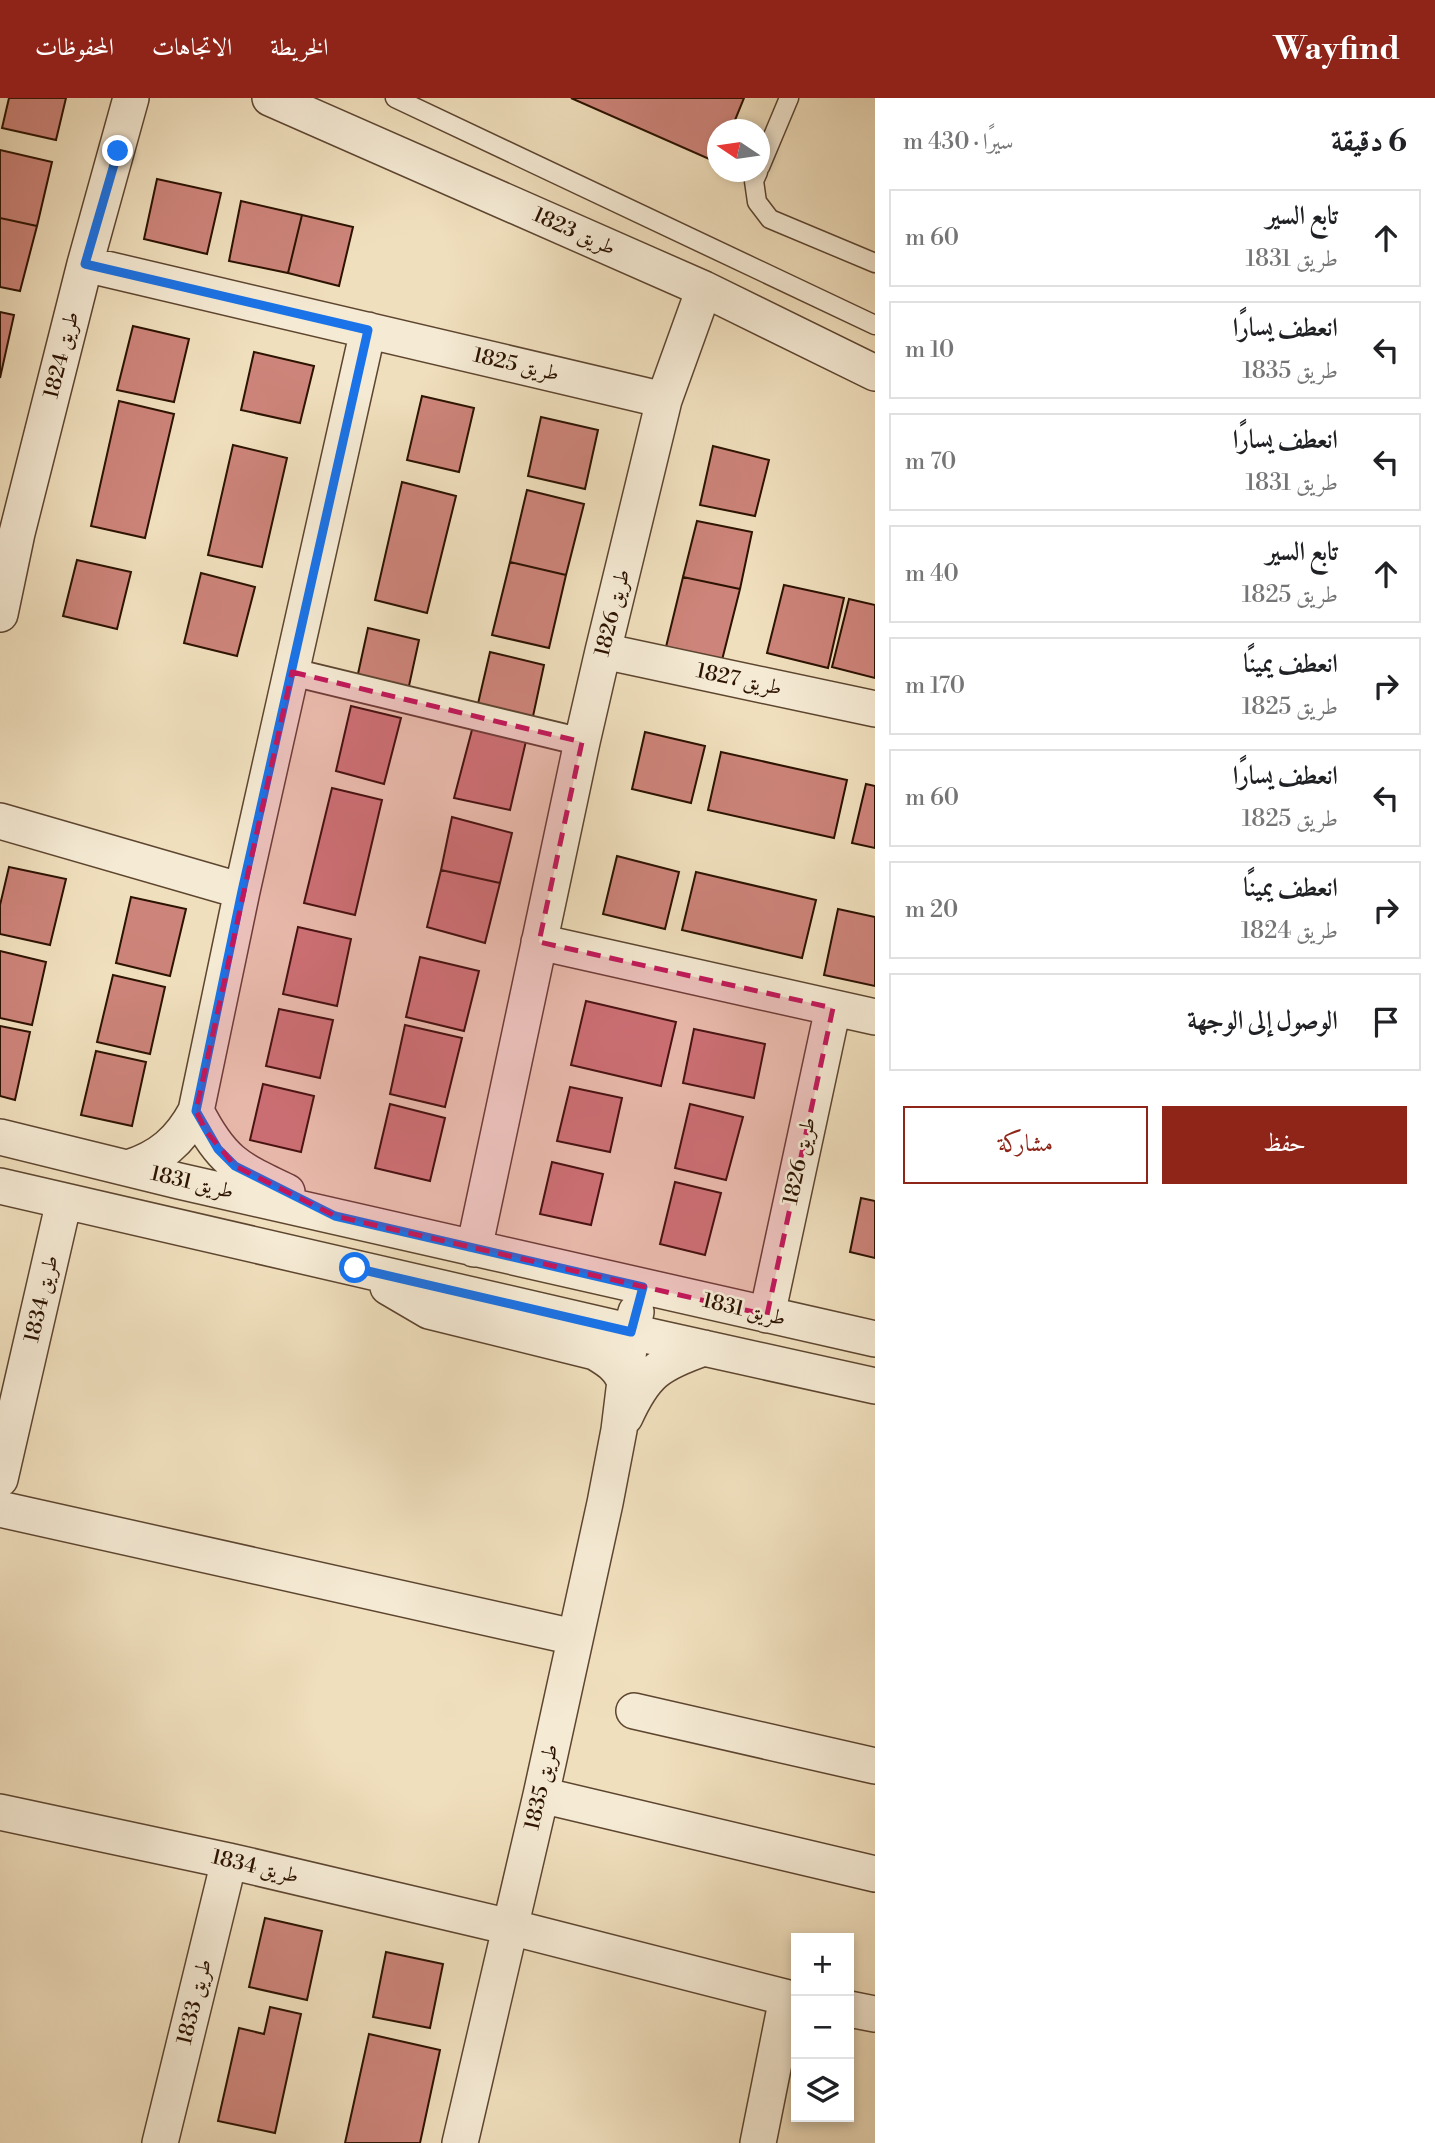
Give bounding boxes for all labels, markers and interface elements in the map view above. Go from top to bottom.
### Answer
text: Wayfind [1273,29,1400,70]
text: المحفوظات [35,33,114,63]
text: الاتجاهات [152,33,232,63]
text: الخريطة [270,33,329,63]
north arrow [707,119,770,182]
text: 6 دقيقة [1331,123,1407,161]
text: سيرًا · 430 m [903,128,1014,156]
route end [102,135,133,166]
text: تابع السير [1266,200,1338,232]
street label: طريق 1823 [529,202,619,262]
icon: ahead [1367,219,1405,257]
text: 60 m [905,224,959,252]
text: طريق 1831 [1246,245,1338,273]
street label: طريق 1824 [39,309,85,401]
text: انعطف يسارًا [1233,312,1338,344]
icon: left [1367,331,1405,369]
text: 10 m [905,336,954,364]
street label: طريق 1825 [470,342,562,388]
text: طريق 1835 [1242,357,1338,385]
text: انعطف يسارًا [1233,424,1338,456]
icon: left [1367,443,1405,481]
text: 70 m [905,448,956,476]
text: طريق 1831 [1246,469,1338,497]
text: تابع السير [1266,536,1338,568]
icon: ahead [1367,555,1405,593]
text: 40 m [905,560,959,588]
street label: طريق 1826 [590,567,636,659]
text: طريق 1825 [1242,581,1338,609]
text: انعطف يمينًا [1243,648,1338,680]
street label: طريق 1827 [694,658,784,702]
icon: right [1367,667,1405,705]
text: 170 m [905,672,965,700]
text: طريق 1825 [1242,693,1338,721]
text: انعطف يسارًا [1233,760,1338,792]
icon: left [1367,779,1405,817]
text: 60 m [905,784,959,812]
text: طريق 1825 [1242,805,1338,833]
text: انعطف يمينًا [1243,872,1338,904]
icon: right [1367,891,1405,929]
text: 20 m [905,896,958,924]
text: طريق 1824 [1241,917,1338,945]
icon: arrive [1367,1003,1405,1041]
text: الوصول إلى الوجهة [1187,1005,1338,1037]
button: مشاركة [903,1106,1148,1184]
button: حفظ [1162,1106,1407,1184]
street label: طريق 1826 [778,1115,822,1207]
street label: طريق 1831 [148,1161,236,1205]
route start [339,1252,370,1283]
street label: طريق 1834 [19,1253,65,1345]
street label: طريق 1831 [700,1288,788,1332]
street label: طريق 1835 [520,1741,564,1833]
street label: طريق 1834 [209,1844,301,1890]
map controls [791,1933,854,2122]
button: + [791,1933,854,1996]
street label: طريق 1833 [172,1956,218,2048]
button: − [791,1996,854,2059]
button: layers [791,2059,854,2122]

